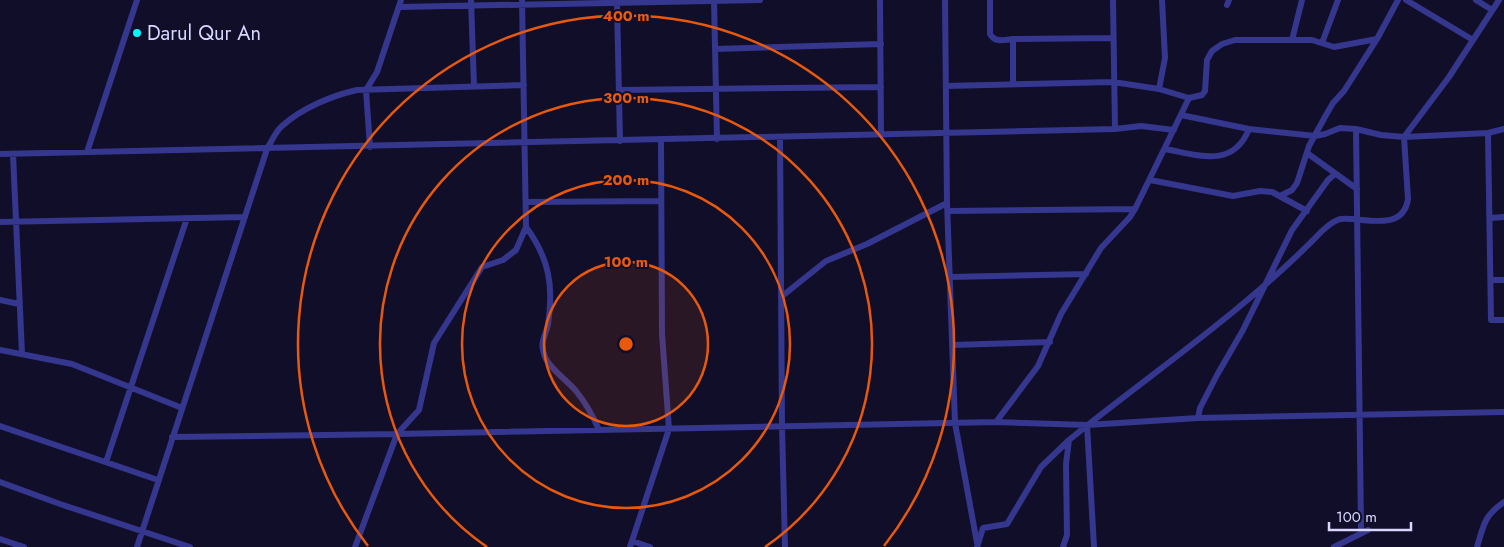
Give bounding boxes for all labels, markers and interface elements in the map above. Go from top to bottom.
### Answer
text: 400 m [602,5,650,27]
place label: Darul Qur An [147,19,261,48]
marker: Darul Qur An [131,27,143,39]
text: 300 m [603,87,649,109]
text: 200 m [603,169,649,191]
text: 100 m [604,251,648,273]
centre of rings [617,335,635,353]
scale bar [1329,500,1412,532]
text: 100 m [1336,506,1377,528]

